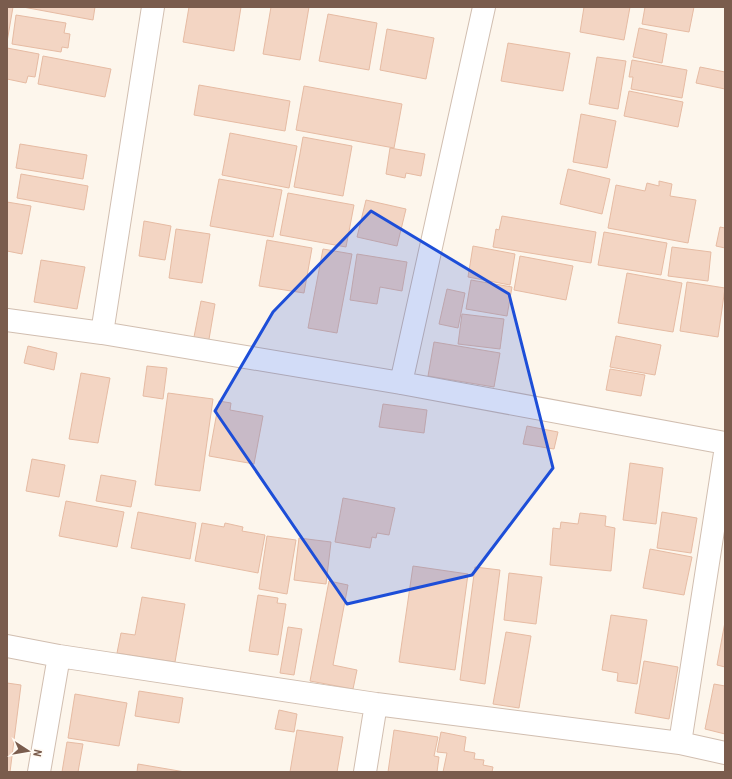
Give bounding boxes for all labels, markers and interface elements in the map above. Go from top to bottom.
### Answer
north arrow [8,731,48,771]
text: N [30,748,44,758]

